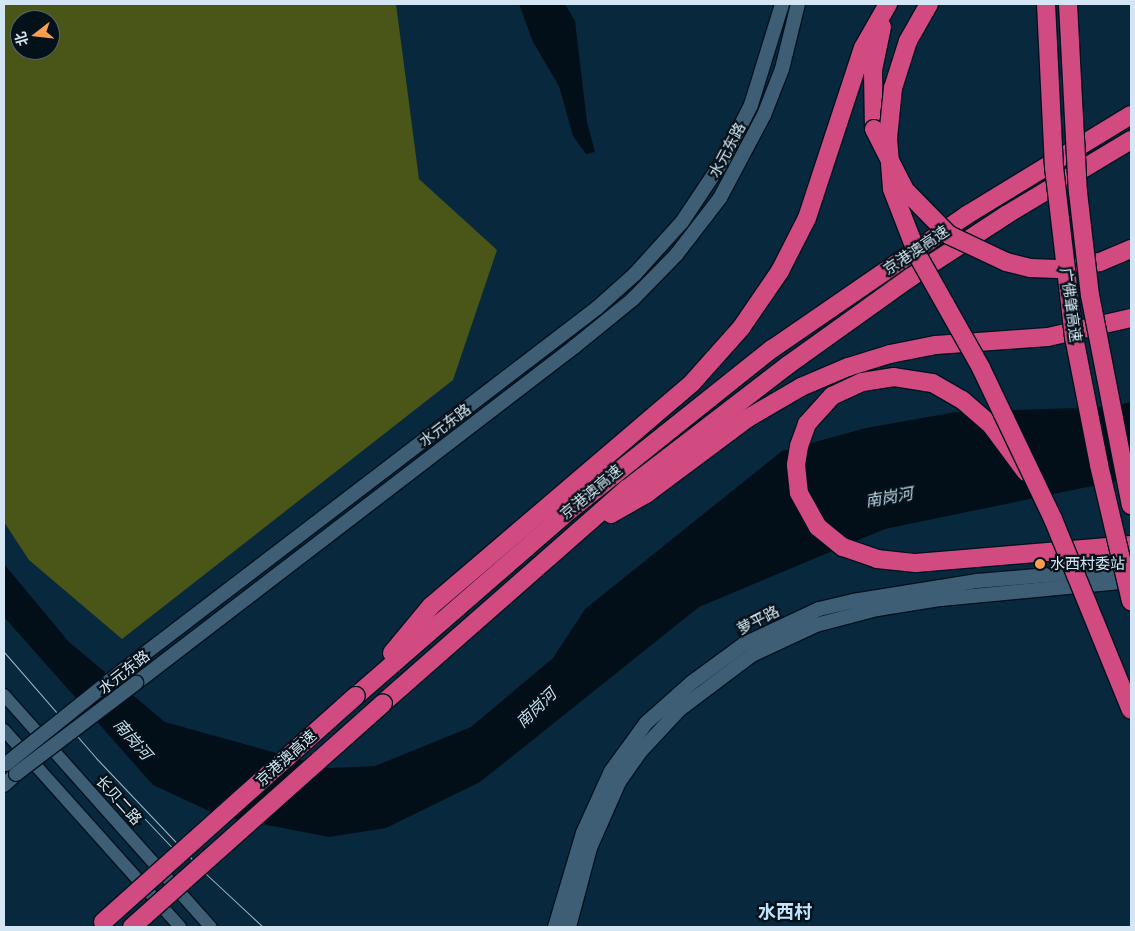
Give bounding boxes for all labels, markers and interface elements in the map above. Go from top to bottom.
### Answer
north arrow [10,10,60,60]
text: 北 [11,30,31,48]
street label: 水元东路 [705,119,749,181]
street label: 京港澳高速 [880,222,952,278]
street label: 广佛肇高速 [1057,267,1085,343]
street label: 水元东路 [416,400,474,450]
street label: 京港澳高速 [556,461,626,523]
water label: 南岗河 [864,483,914,511]
place label: 水西村委站 [1050,555,1125,573]
marker: 水西村委站 [1034,558,1046,570]
street label: 萝平路 [734,602,782,638]
street label: 水元东路 [95,646,153,698]
water label: 南岗河 [512,684,560,732]
water label: 南岗河 [110,715,156,763]
street label: 京港澳高速 [252,726,320,790]
street label: 长贝二路 [92,772,146,828]
district label: 水西村 [758,900,812,922]

